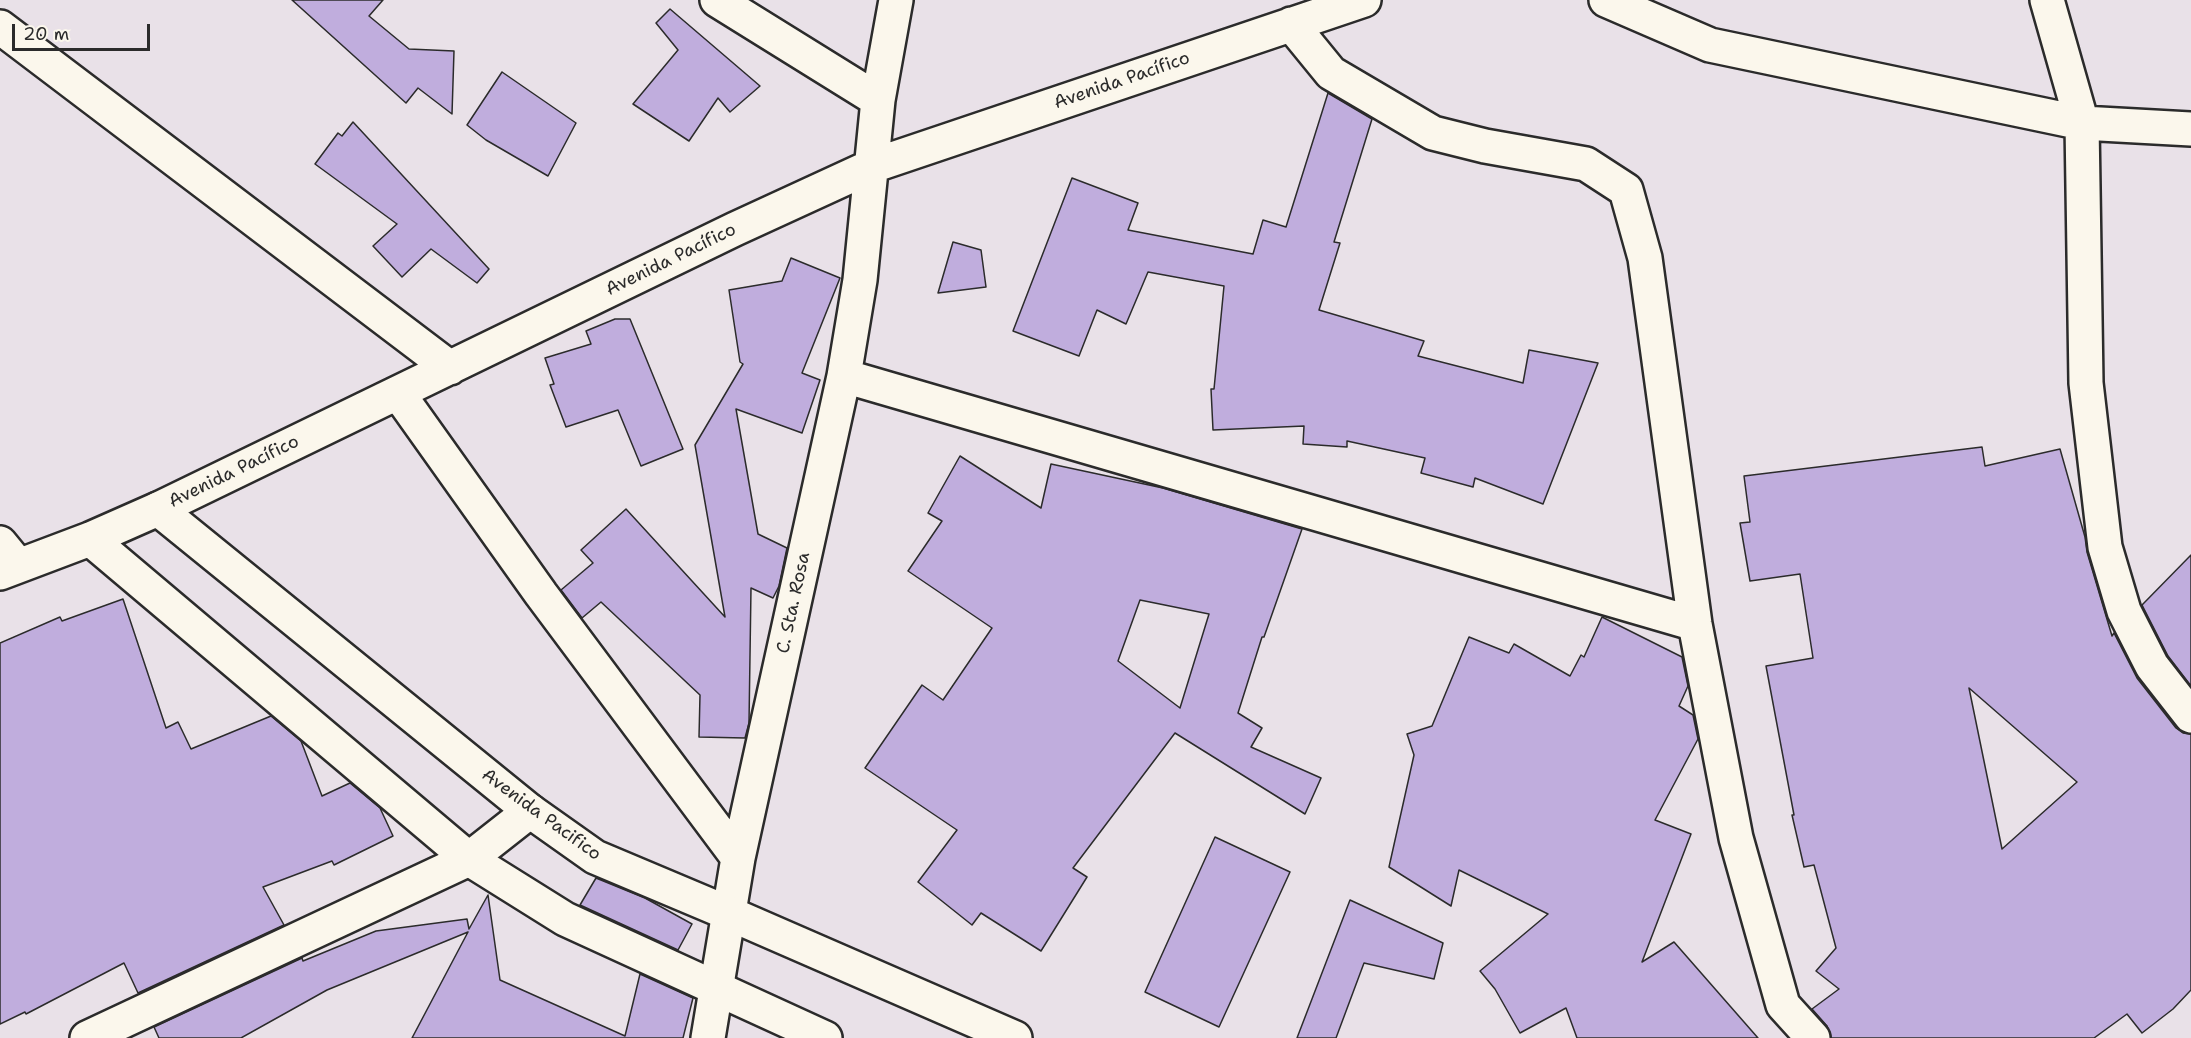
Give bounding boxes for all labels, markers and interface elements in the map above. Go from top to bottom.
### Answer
scale bar [15,12,153,50]
text: 20 m [23,22,69,46]
street label: Avenida Pacífico [1051,48,1193,114]
street label: Avenida Pacífico [602,219,740,301]
street label: Avenida Pacífico [165,431,303,513]
street label: C. Sta. Rosa [773,550,815,656]
street label: Avenida Pacifico [477,765,605,865]

